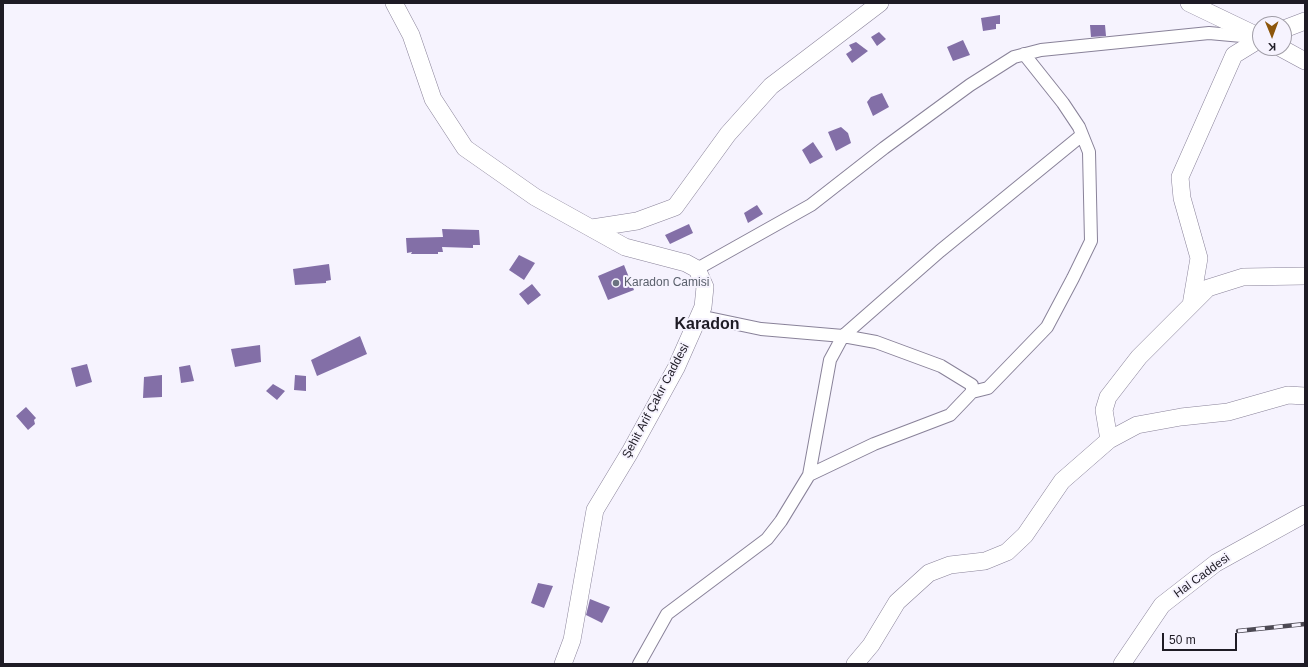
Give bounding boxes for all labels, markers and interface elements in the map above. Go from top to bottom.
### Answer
north arrow [1252,16,1292,56]
text: K [1268,41,1276,53]
place label: Karadon Camisi [624,276,709,290]
marker: Karadon Camisi [611,278,621,288]
district label: Karadon [675,315,739,335]
street label: Şehit Arif Çakır Caddesi [620,341,692,461]
street label: Hal Caddesi [1171,551,1233,601]
scale bar [1164,625,1239,651]
text: 50 m [1169,633,1196,647]

